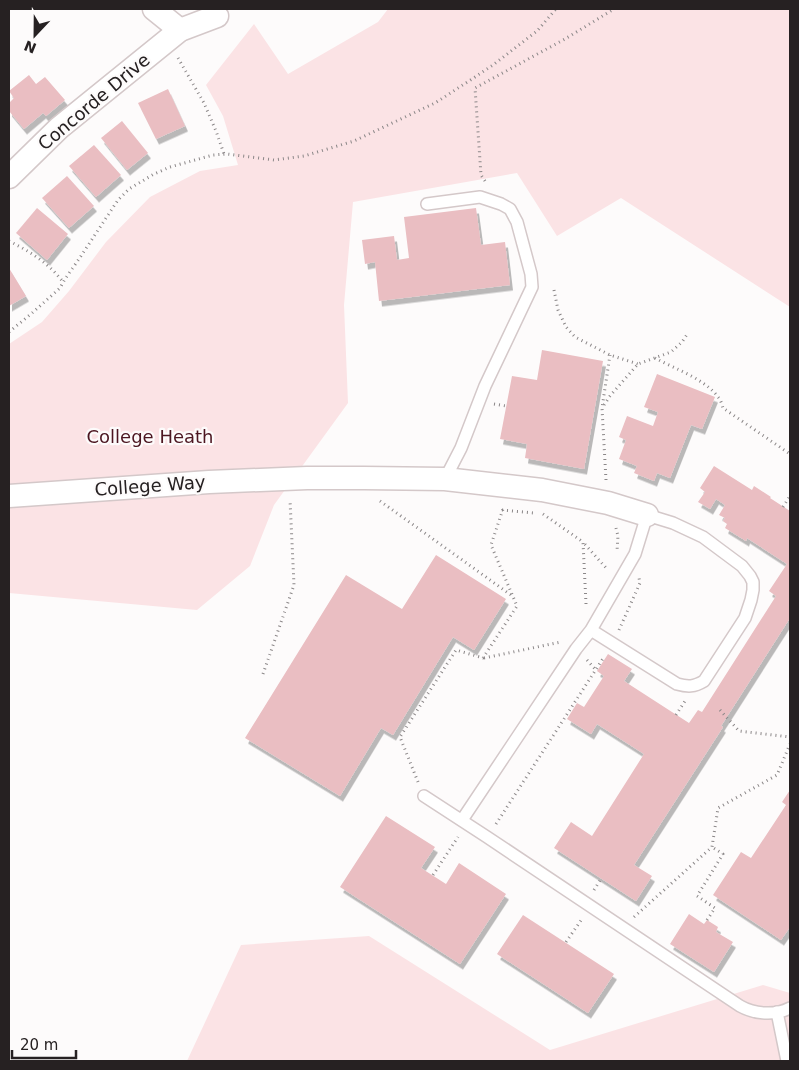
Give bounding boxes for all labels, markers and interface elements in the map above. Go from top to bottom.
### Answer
north arrow [10,10,60,60]
text: N [22,37,39,57]
street label: Concorde Drive [34,49,154,154]
park label: College Heath [87,426,213,447]
street label: College Way [94,471,207,500]
scale bar [12,1028,76,1060]
text: 20 m [20,1036,58,1054]

